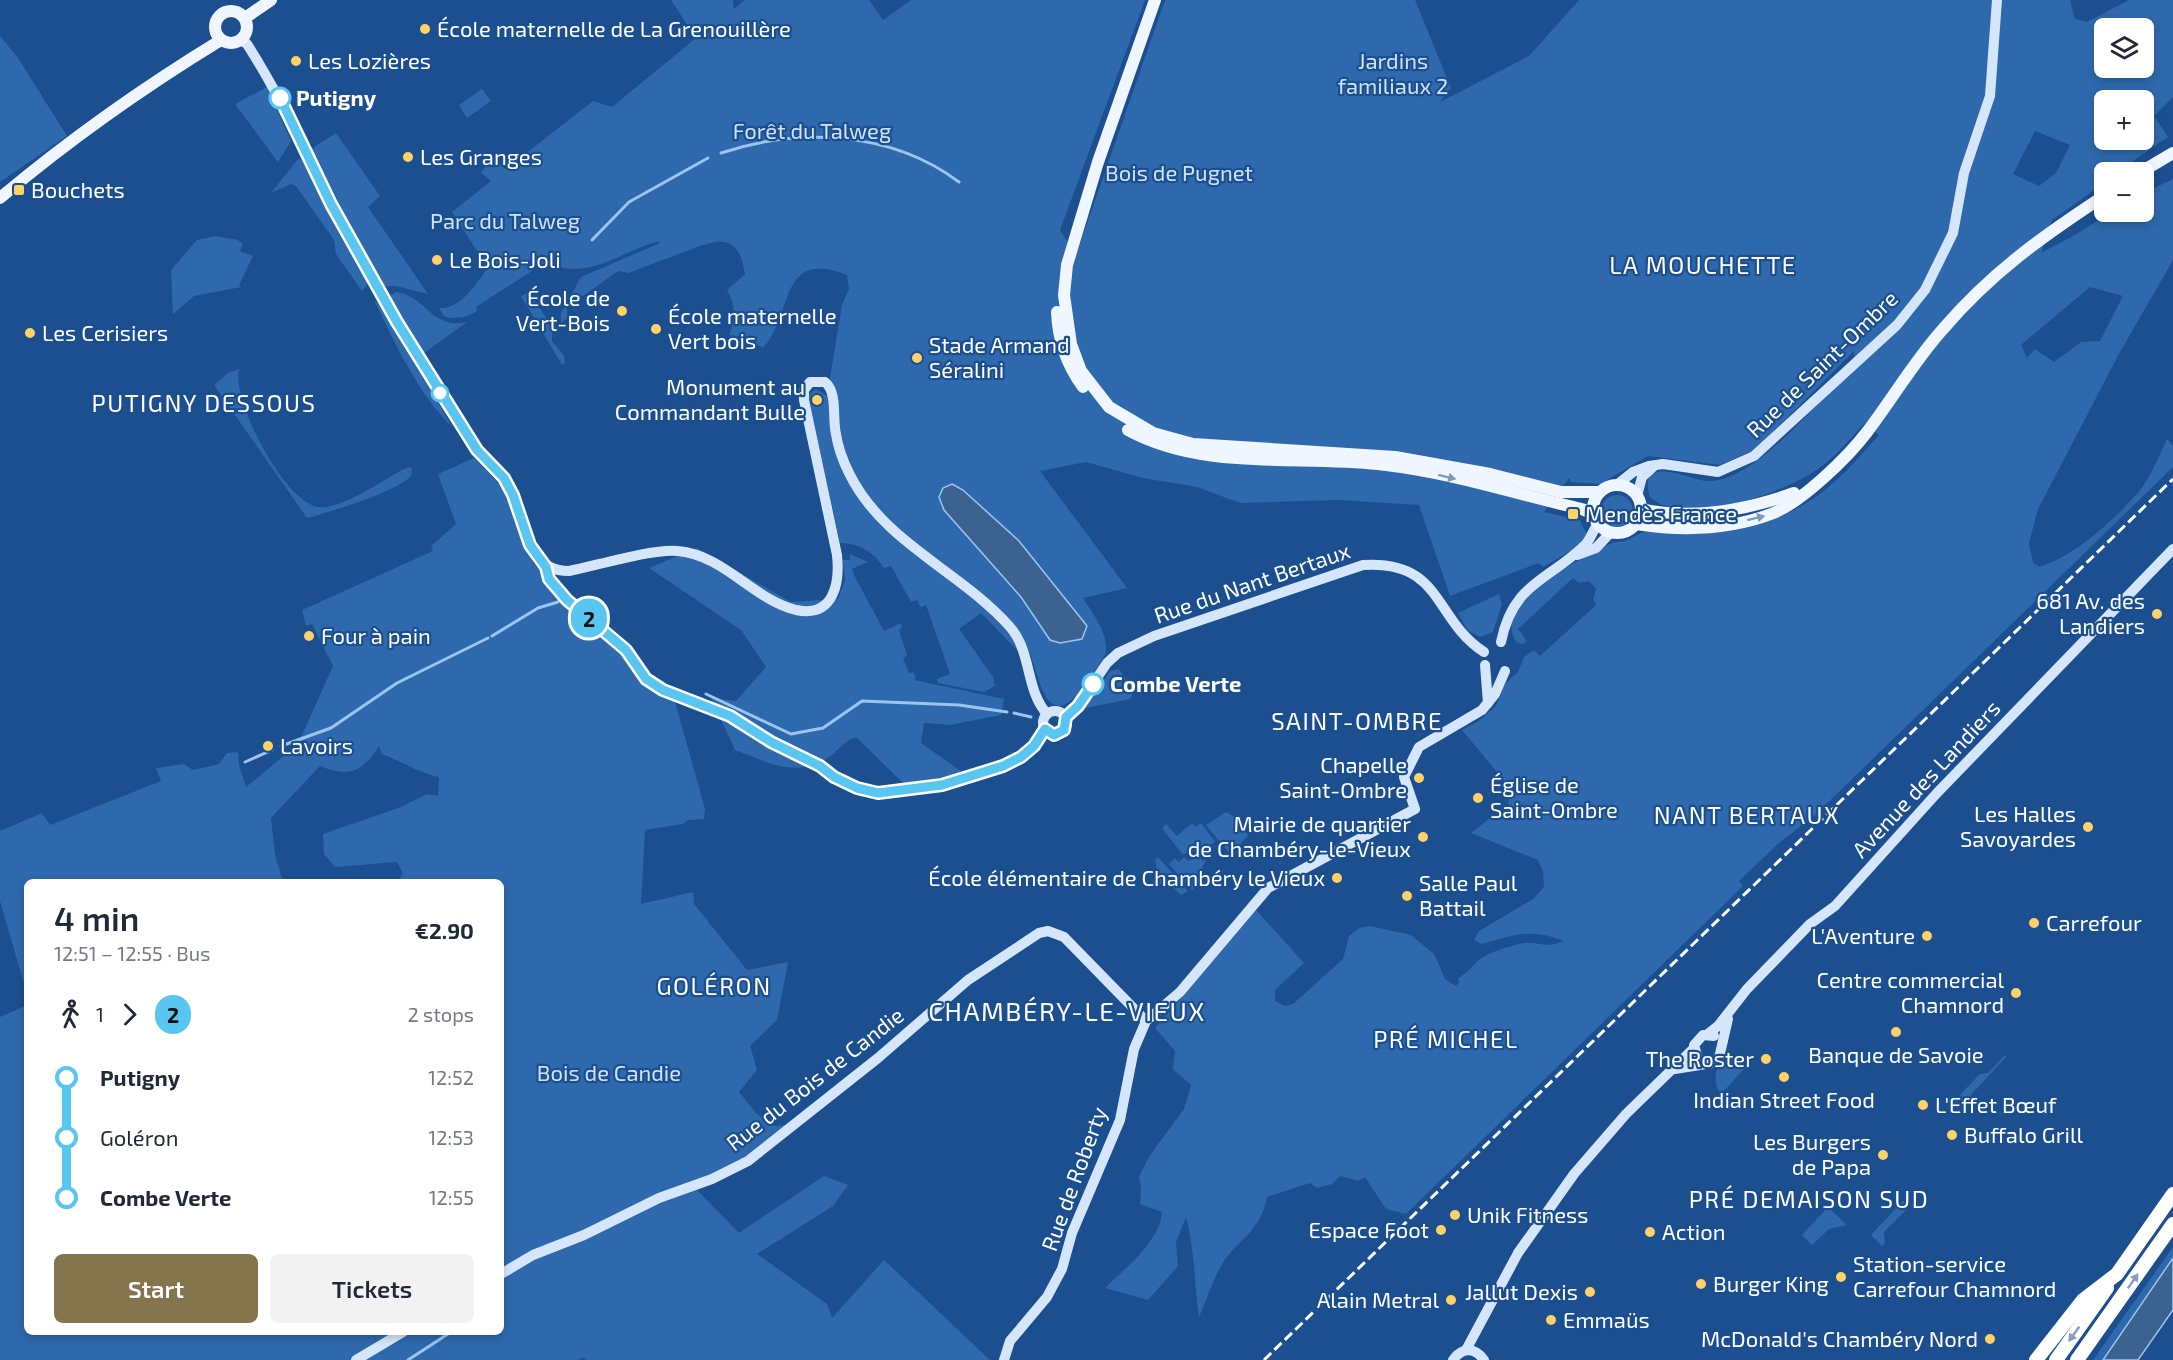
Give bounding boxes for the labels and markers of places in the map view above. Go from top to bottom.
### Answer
place label: École maternelle de La Grenouillère [437,15,791,41]
marker: École maternelle de La Grenouillère [418,22,432,36]
place label: Les Lozières [308,47,431,73]
marker: Les Lozières [289,54,303,68]
place label: Putigny [296,84,377,111]
marker: Putigny [269,87,291,109]
place label: Les Granges [420,143,542,169]
marker: Les Granges [401,150,415,164]
place label: Bouchets [31,176,125,202]
marker: Bouchets [12,183,26,197]
place label: Le Bois-Joli [449,246,561,272]
marker: Le Bois-Joli [430,253,444,267]
place label: École de Vert-Bois [516,284,610,335]
place label: École maternelle Vert bois [668,302,837,353]
marker: École de Vert-Bois [615,304,629,318]
place label: Les Cerisiers [42,319,168,345]
marker: École maternelle Vert bois [649,322,663,336]
marker: Les Cerisiers [23,326,37,340]
place label: Stade Armand Séralini [929,331,1070,382]
marker: Stade Armand Séralini [910,351,924,365]
place label: Monument au Commandant Bulle [615,373,805,424]
unlabelled marker [431,384,449,402]
marker: Monument au Commandant Bulle [810,393,824,407]
place label: Mendès France [1585,500,1737,526]
marker: Mendès France [1566,507,1580,521]
place label: 681 Av. des Landiers [2036,587,2145,638]
marker: 681 Av. des Landiers [2150,607,2164,621]
place label: Four à pain [321,622,431,648]
marker: Four à pain [302,629,316,643]
place label: Combe Verte [1110,670,1242,696]
marker: Combe Verte [1082,673,1104,695]
place label: Lavoirs [280,732,353,758]
marker: Lavoirs [261,739,275,753]
place label: Chapelle Saint-Ombre [1279,751,1407,802]
marker: Chapelle Saint-Ombre [1412,771,1426,785]
place label: Église de Saint-Ombre [1490,771,1618,822]
marker: Église de Saint-Ombre [1471,791,1485,805]
place label: Les Halles Savoyardes [1960,800,2076,851]
place label: Mairie de quartier de Chambéry-le-Vieux [1188,810,1411,861]
marker: Les Halles Savoyardes [2081,820,2095,834]
marker: Mairie de quartier de Chambéry-le-Vieux [1416,830,1430,844]
place label: École élémentaire de Chambéry le Vieux [928,864,1325,890]
place label: Salle Paul Battail [1419,869,1518,920]
marker: École élémentaire de Chambéry le Vieux [1330,871,1344,885]
marker: Salle Paul Battail [1400,889,1414,903]
place label: Carrefour [2046,909,2142,935]
marker: Carrefour [2027,916,2041,930]
place label: L'Aventure [1811,922,1915,948]
marker: L'Aventure [1920,929,1934,943]
place label: Centre commercial Chamnord [1816,966,2004,1017]
marker: Centre commercial Chamnord [2009,986,2023,1000]
marker: Banque de Savoie [1889,1025,1903,1039]
place label: Banque de Savoie [1808,1041,1984,1067]
place label: The Roster [1646,1045,1754,1071]
marker: The Roster [1759,1052,1773,1066]
marker: Indian Street Food [1777,1070,1791,1084]
place label: Indian Street Food [1693,1086,1875,1112]
place label: L'Effet Bœuf [1935,1091,2057,1117]
marker: L'Effet Bœuf [1916,1098,1930,1112]
place label: Buffalo Grill [1964,1121,2083,1147]
place label: Les Burgers de Papa [1753,1128,1871,1179]
marker: Buffalo Grill [1945,1128,1959,1142]
marker: Les Burgers de Papa [1876,1148,1890,1162]
place label: Unik Fitness [1467,1201,1588,1227]
marker: Unik Fitness [1448,1208,1462,1222]
place label: Espace Foot [1309,1216,1429,1242]
place label: Action [1662,1218,1726,1244]
marker: Espace Foot [1434,1223,1448,1237]
marker: Action [1643,1225,1657,1239]
place label: Station-service Carrefour Chamnord [1853,1250,2056,1301]
place label: Burger King [1713,1270,1829,1296]
marker: Station-service Carrefour Chamnord [1834,1270,1848,1284]
marker: Burger King [1694,1277,1708,1291]
place label: Jallut Dexis [1465,1278,1578,1304]
marker: Jallut Dexis [1583,1285,1597,1299]
place label: Alain Metral [1317,1286,1439,1312]
marker: Alain Metral [1444,1293,1458,1307]
place label: Emmaüs [1563,1306,1650,1332]
marker: Emmaüs [1544,1313,1558,1327]
place label: McDonald's Chambéry Nord [1701,1325,1978,1351]
marker: McDonald's Chambéry Nord [1983,1332,1997,1346]

